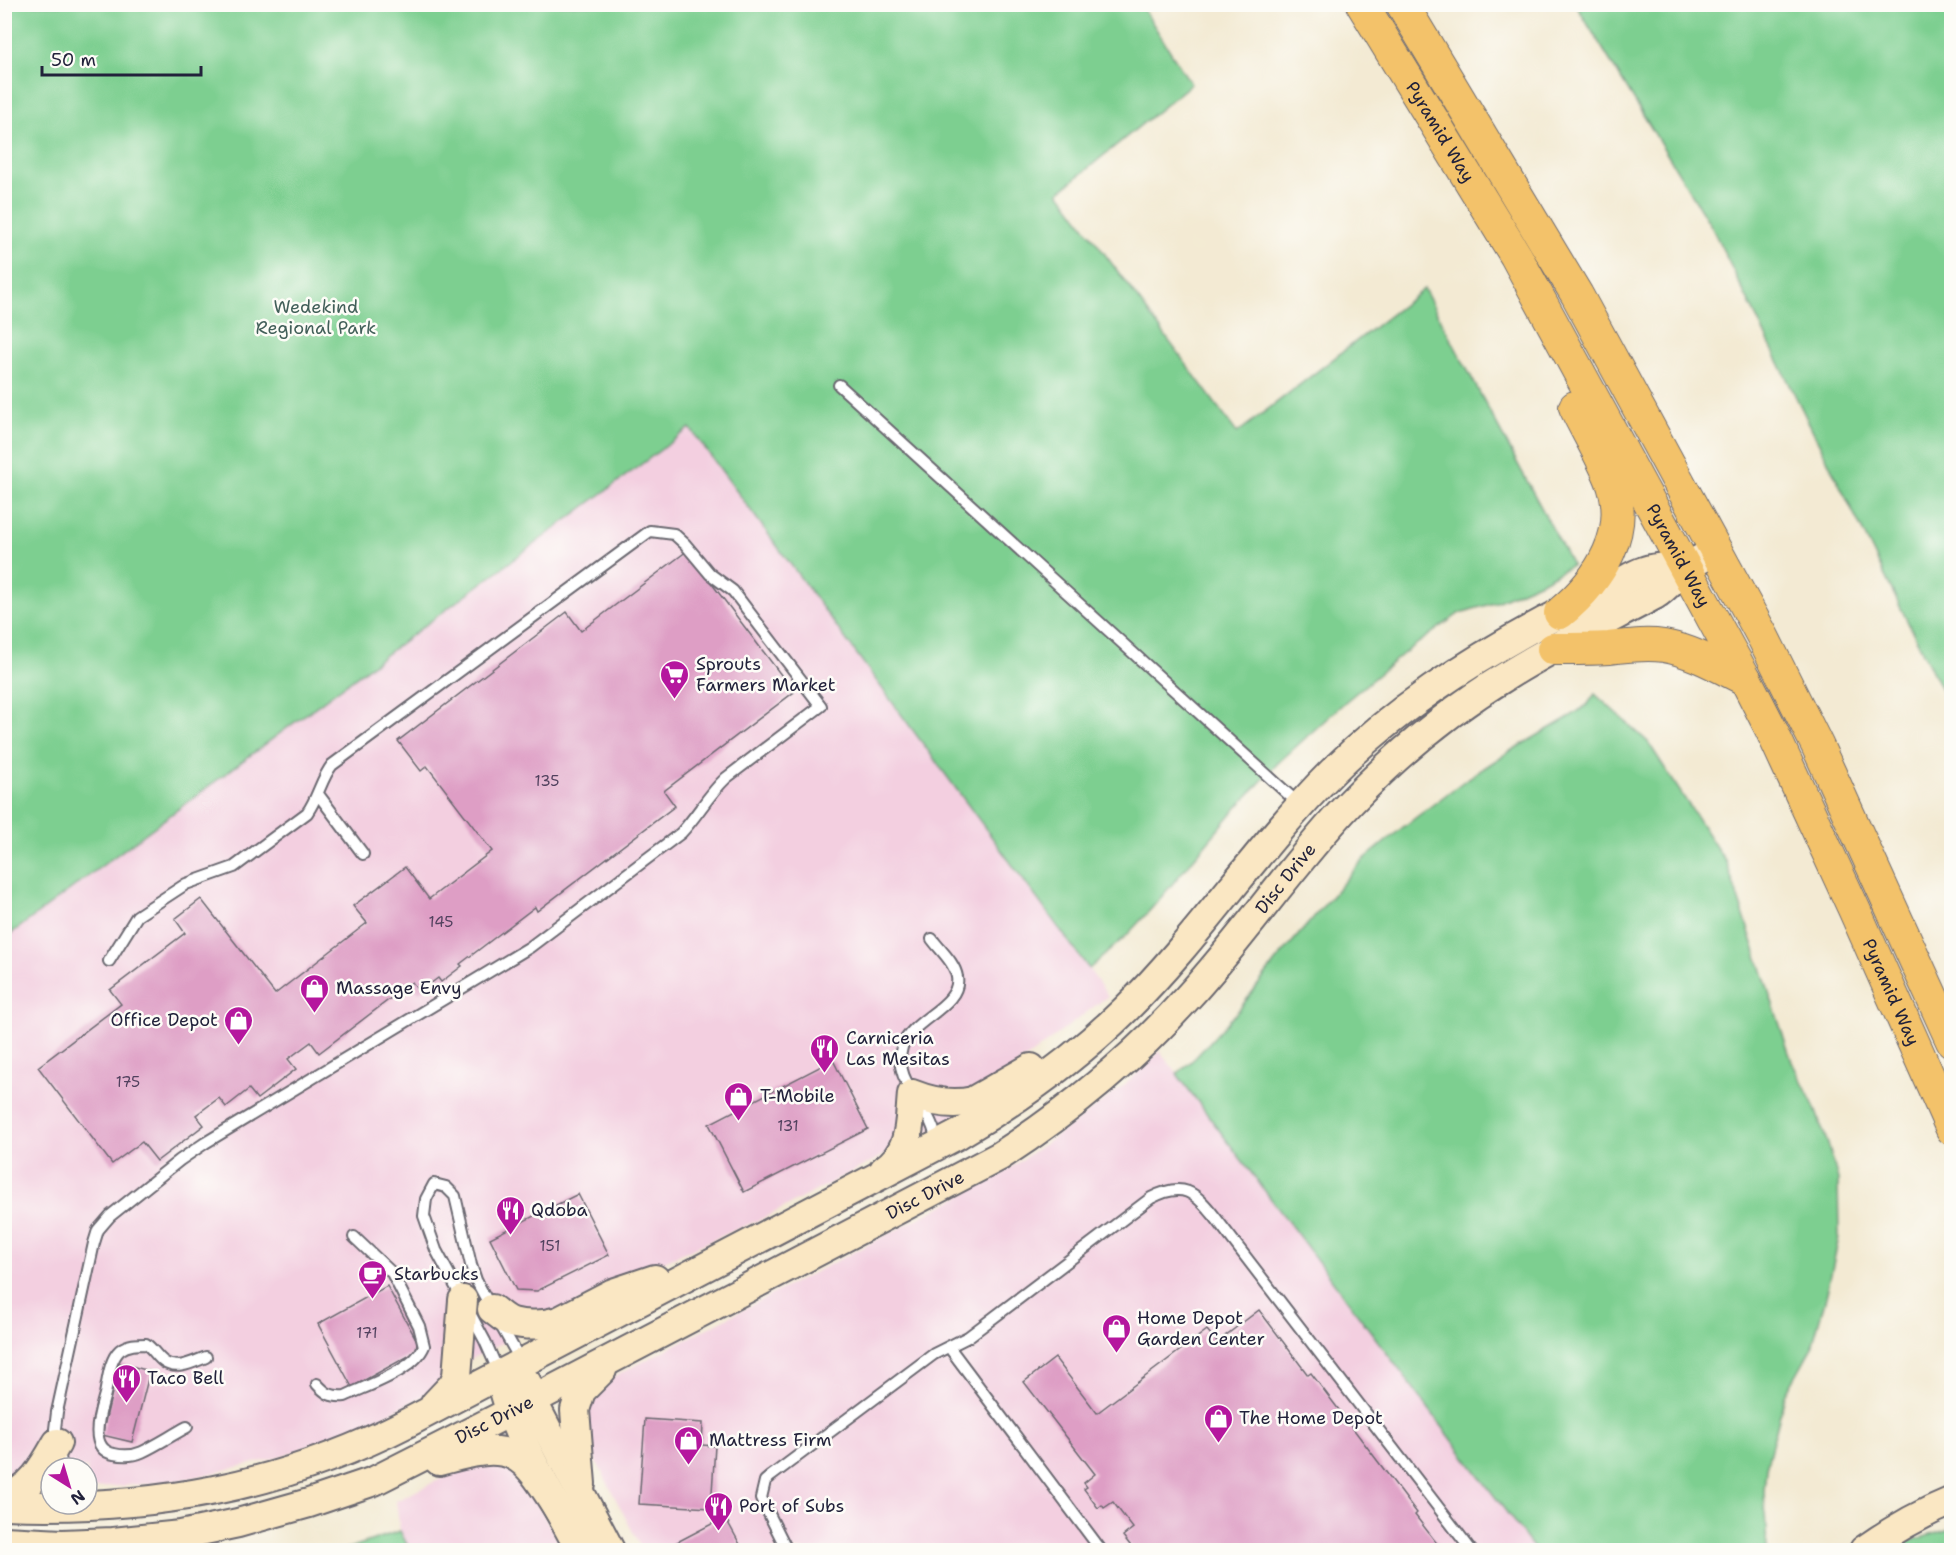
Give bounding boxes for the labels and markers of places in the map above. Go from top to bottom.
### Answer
place label: Sprouts Farmers Market [696,652,836,697]
supermarket icon: Sprouts Farmers Market [659,658,691,700]
shop icon: Massage Envy [299,972,331,1014]
place label: Massage Envy [336,976,462,1000]
shop icon: Office Depot [223,1004,255,1046]
place label: Office Depot [111,1008,218,1032]
place label: Carniceria Las Mesitas [846,1026,950,1071]
restaurant icon: Carniceria Las Mesitas [809,1032,841,1074]
shop icon: T-Mobile [723,1080,755,1122]
place label: T-Mobile [760,1084,835,1108]
restaurant icon: Qdoba [494,1194,526,1236]
place label: Qdoba [531,1198,588,1222]
cafe icon: Starbucks [357,1258,389,1300]
place label: Starbucks [394,1262,479,1286]
place label: Home Depot Garden Center [1137,1306,1265,1351]
shop icon: Home Depot Garden Center [1100,1312,1132,1354]
restaurant icon: Taco Bell [110,1362,142,1404]
place label: Taco Bell [147,1366,225,1390]
shop icon: The Home Depot [1202,1402,1234,1444]
place label: The Home Depot [1239,1406,1383,1430]
shop icon: Mattress Firm [672,1424,704,1466]
place label: Mattress Firm [709,1428,831,1452]
restaurant icon: Port of Subs [702,1490,734,1532]
place label: Port of Subs [739,1494,844,1518]

